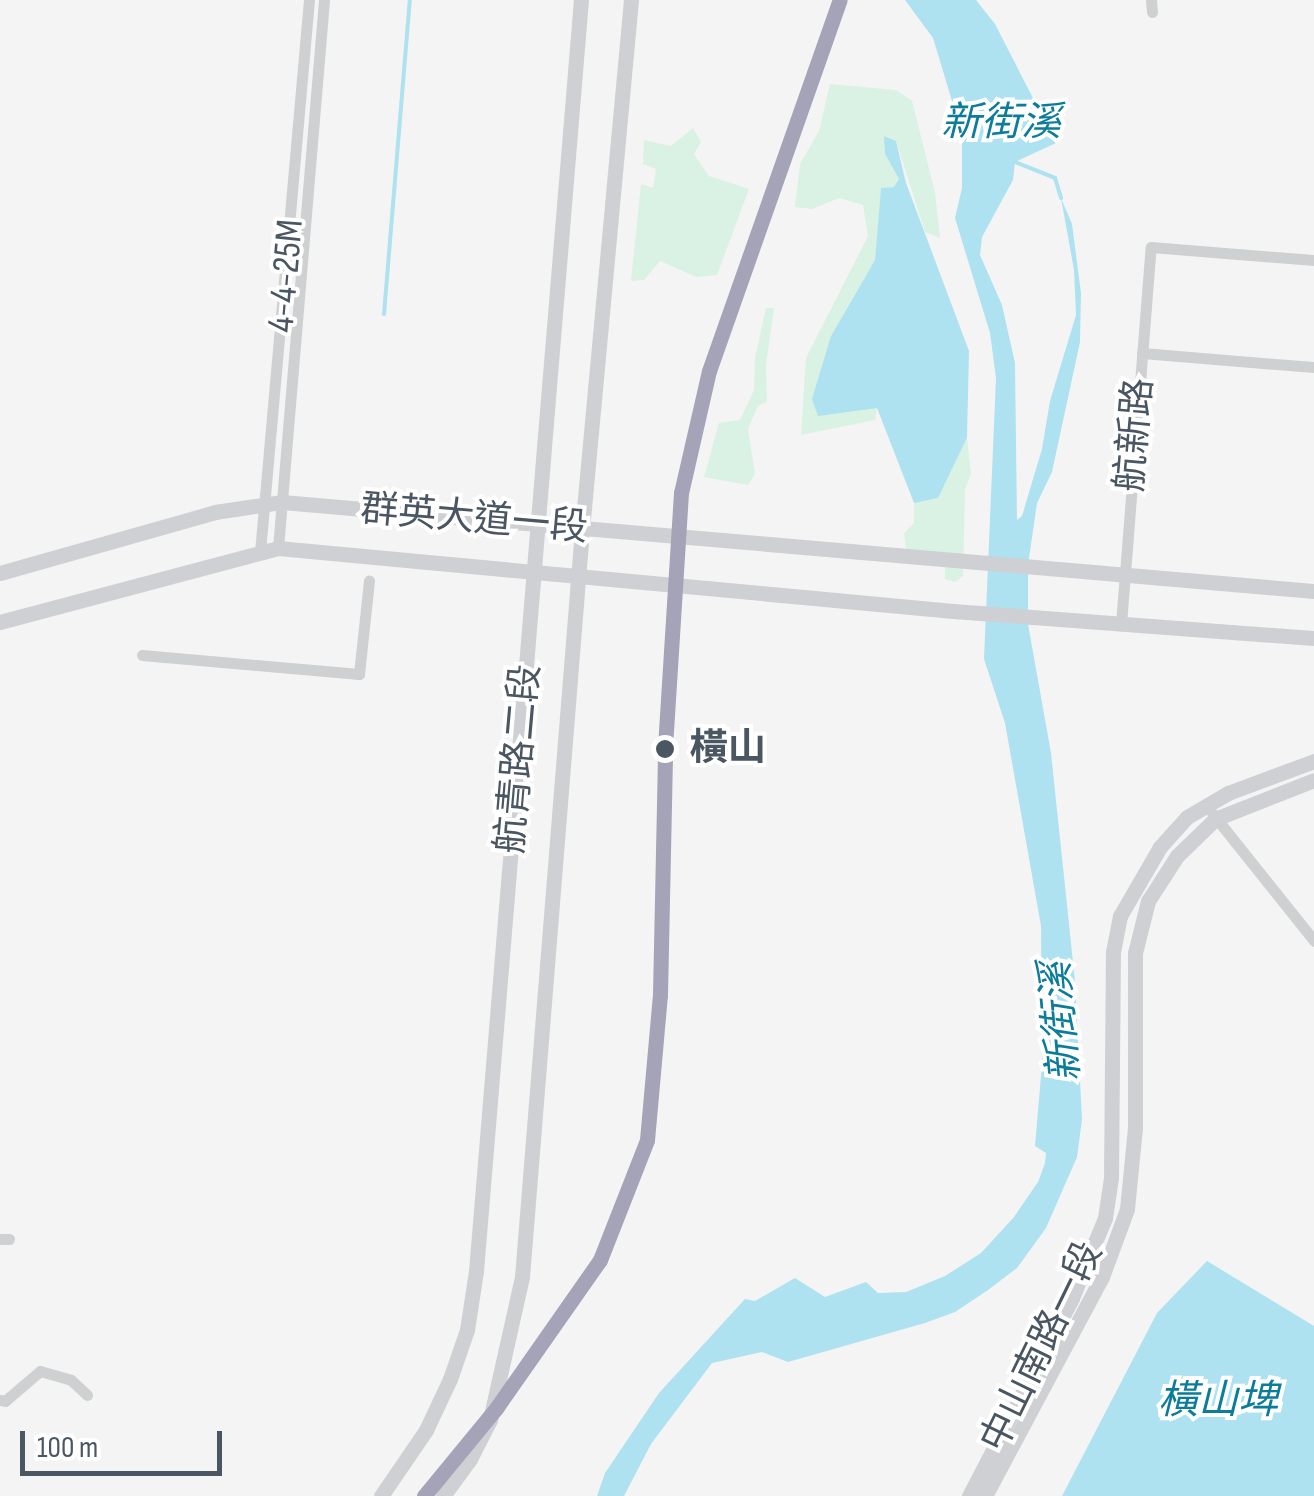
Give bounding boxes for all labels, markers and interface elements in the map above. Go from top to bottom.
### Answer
water label: 新街溪 [941,99,1061,147]
street label: 4-4-25M [258,218,314,334]
street label: 航新路 [1107,376,1163,494]
street label: 群英大道一段 [358,486,590,552]
street label: 航青路二段 [488,662,550,856]
place label: 橫山 [690,726,766,772]
marker: 橫山 [649,733,681,765]
water label: 新街溪 [1032,960,1090,1084]
street label: 中山南路一段 [972,1235,1112,1459]
water label: 橫山埤 [1158,1377,1278,1425]
scale bar [25,1411,228,1473]
text: 100 m [37,1430,98,1466]

